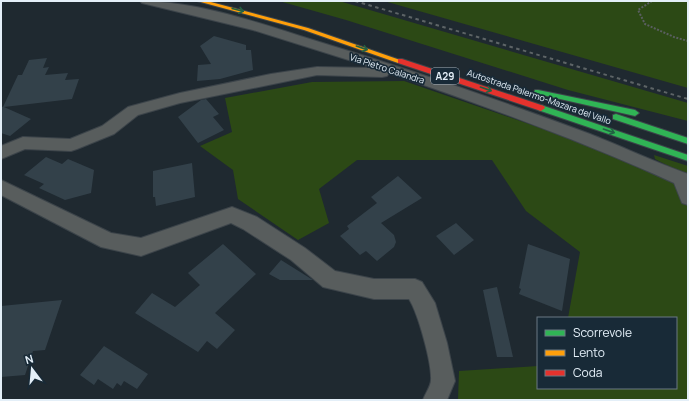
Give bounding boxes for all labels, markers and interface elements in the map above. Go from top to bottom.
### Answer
one-way arrow [231,7,244,14]
one-way arrow [356,45,369,52]
street label: Via Pietro Calandra [348,50,426,87]
street label: Autostrada Palermo-Mazara del Vallo [465,66,613,127]
road number: A29 [431,68,459,84]
one-way arrow [479,86,491,94]
one-way arrow [602,128,615,135]
legend [537,317,677,389]
text: Scorrevole [573,324,632,341]
text: Lento [573,344,605,361]
north arrow [12,349,52,389]
text: N [23,351,35,367]
text: Coda [573,364,602,381]

